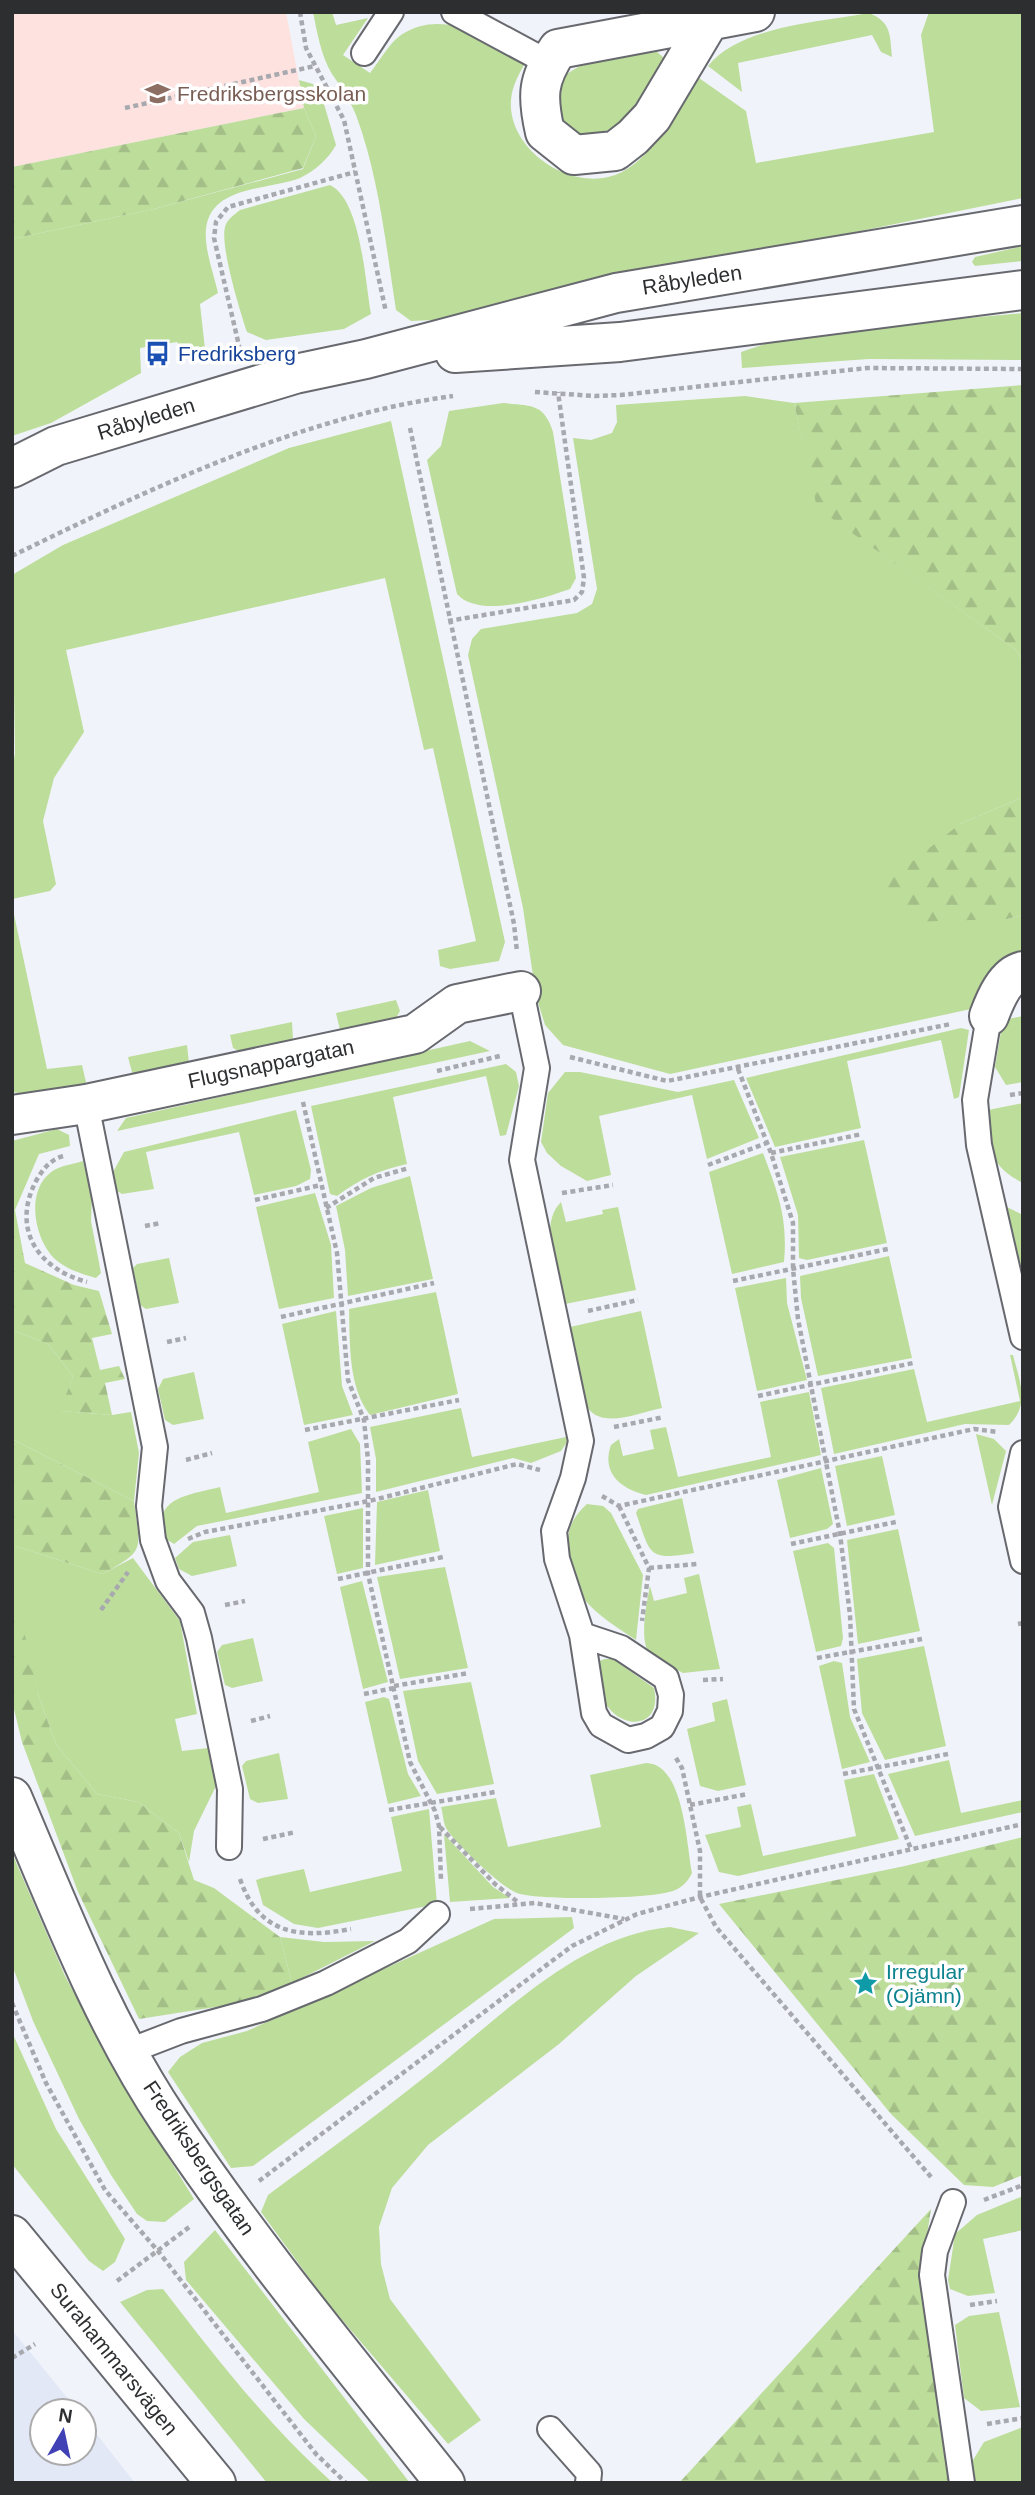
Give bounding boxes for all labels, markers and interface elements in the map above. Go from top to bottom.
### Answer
school or university icon: Fredriksbergsskolan [143,80,171,108]
place label: Fredriksbergsskolan [177,82,366,105]
street label: Råbyleden [641,260,743,299]
bus stop icon: Fredriksberg [144,340,172,368]
place label: Fredriksberg [178,342,296,365]
street label: Råbyleden [94,393,197,444]
street label: Flugsnappargatan [186,1035,356,1092]
place label: Irregular (Ojämn) [886,1960,964,2007]
place icon: Irregular (Ojämn) [852,1970,880,1998]
street label: Fredriksbergsgatan [139,2076,260,2239]
street label: Surahammarsvägen [46,2278,183,2439]
north arrow [28,2397,98,2467]
text: N [57,2404,74,2427]

